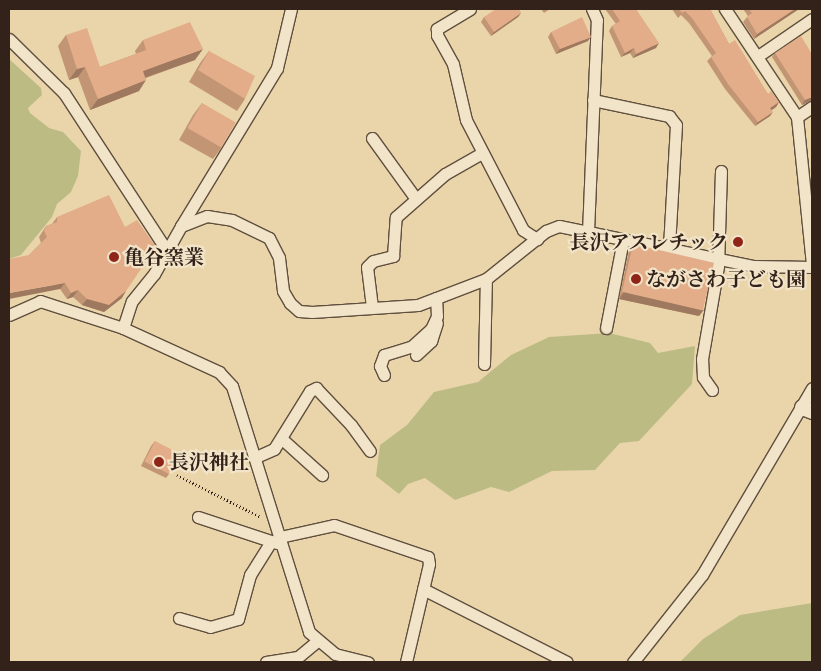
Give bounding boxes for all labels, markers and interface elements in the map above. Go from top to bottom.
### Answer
place label: 長沢アスレチック [568,230,728,254]
marker: 長沢アスレチック [732,236,744,248]
place label: 亀谷窯業 [124,245,204,269]
marker: 亀谷窯業 [108,251,120,263]
place label: ながさわ子ども園 [646,267,806,291]
marker: ながさわ子ども園 [630,273,642,285]
place label: 長沢神社 [169,450,249,474]
marker: 長沢神社 [153,456,165,468]

